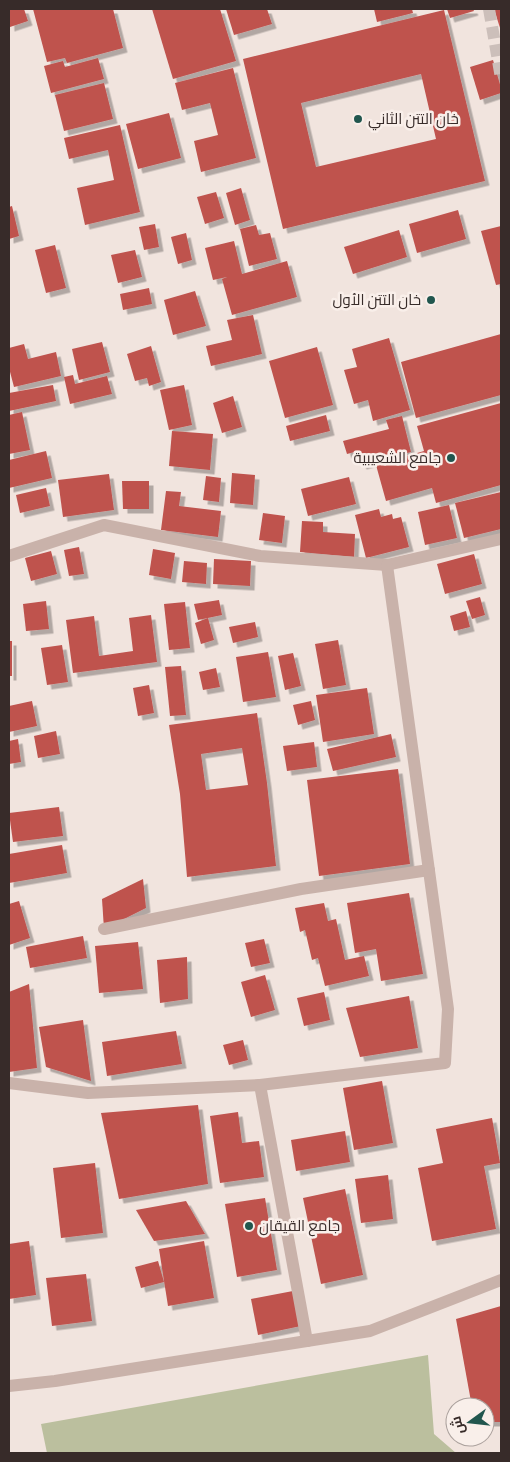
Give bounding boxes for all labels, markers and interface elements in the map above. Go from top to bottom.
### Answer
place label: خان التتن الثاني [368,109,459,131]
marker: خان التتن الثاني [352,113,364,125]
place label: خان التتن الأول [333,290,421,310]
marker: خان التتن الأول [425,294,437,306]
place label: جامع الشعيبية [353,448,441,469]
marker: جامع الشعيبية [445,452,457,464]
place label: جامع القيقان [259,1216,340,1237]
marker: جامع القيقان [243,1220,255,1232]
north arrow [445,1397,495,1447]
text: ش [446,1414,468,1436]

